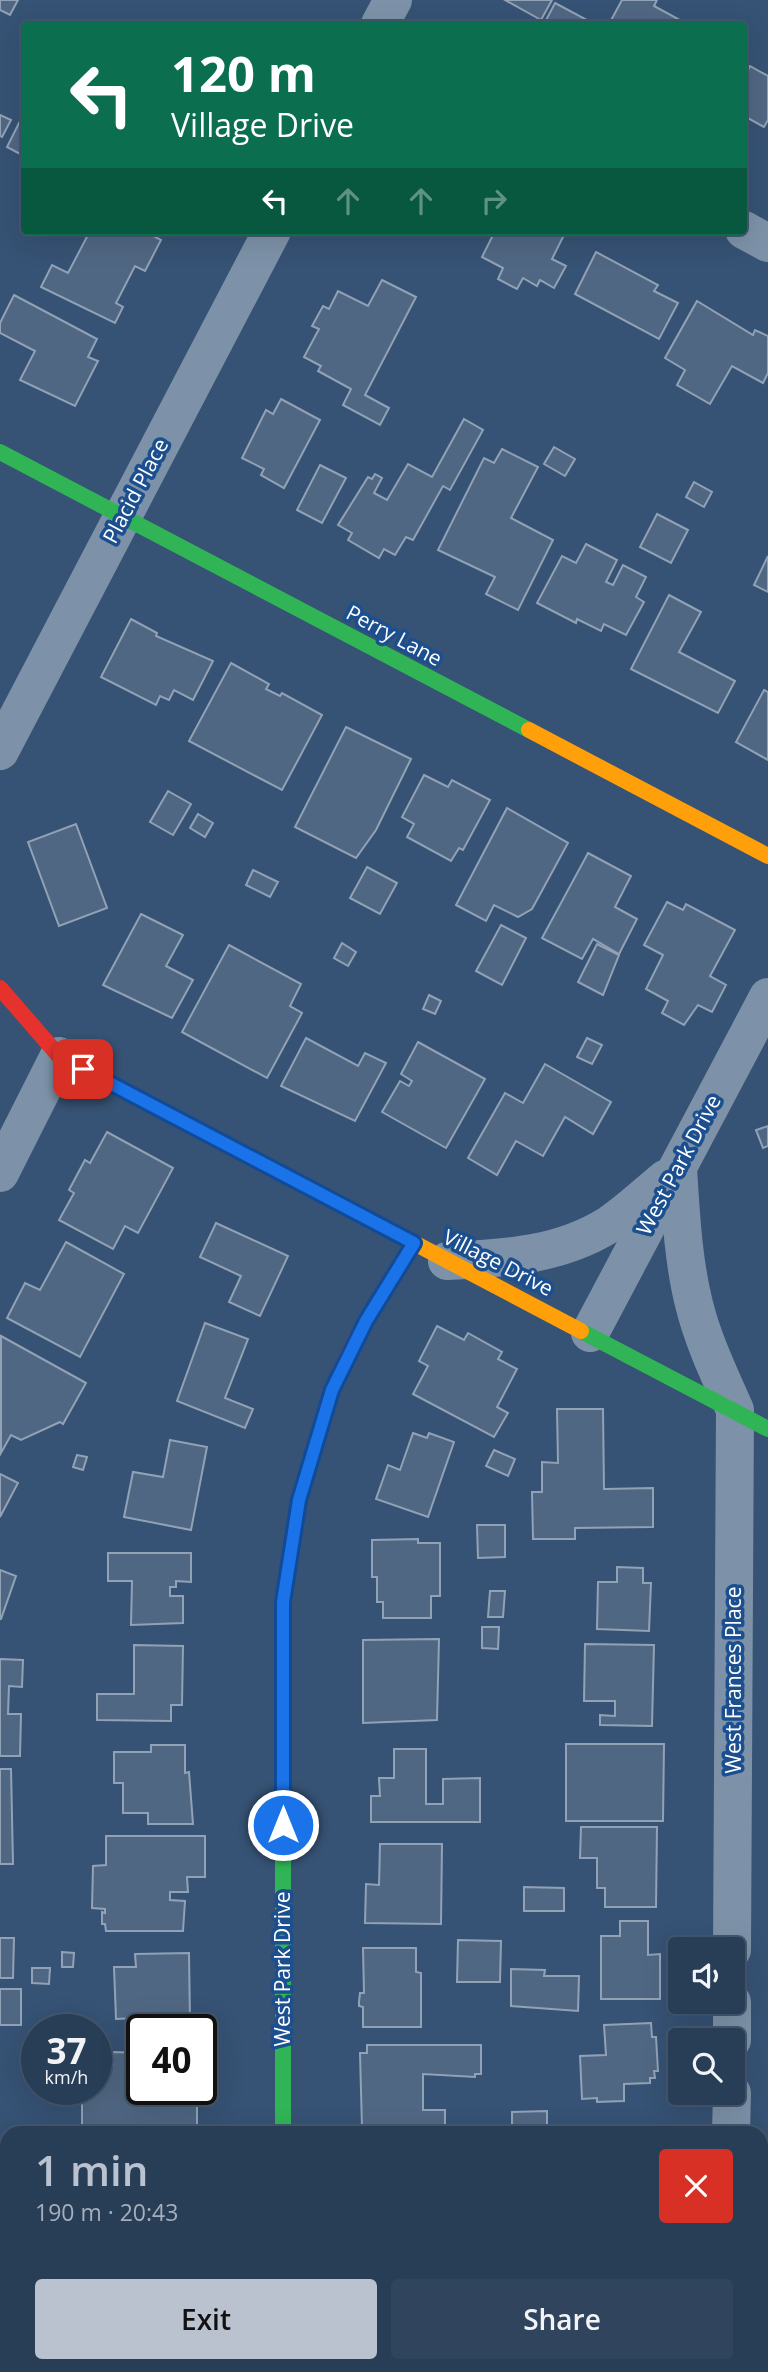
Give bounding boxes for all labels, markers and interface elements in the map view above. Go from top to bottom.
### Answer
text: 120 m [171,40,316,106]
icon: left [56,49,147,140]
text: Village Drive [171,103,354,146]
icon: left [256,182,294,220]
icon: ahead [329,182,367,220]
icon: ahead [402,182,440,220]
icon: right [475,182,513,220]
street label: Placid Place [96,433,174,548]
street label: Perry Lane [342,598,447,672]
pin [53,1039,113,1099]
icon: arrive [64,1050,102,1088]
street label: West Park Drive [629,1090,727,1239]
street label: Village Drive [439,1222,558,1302]
street label: West Frances Place [719,1587,747,1773]
position arrow [246,1788,320,1862]
street label: West Park Drive [268,1892,296,2046]
map controls [668,1937,745,2105]
button: sound [668,1937,745,2014]
speed limit sign: 40 [126,2014,217,2105]
text: 37 [46,2027,87,2074]
button: search [668,2028,745,2105]
text: km/h [45,2065,88,2089]
text: 1 min [35,2141,148,2198]
button: close [659,2149,733,2223]
text: 190 m · 20:43 [35,2196,178,2228]
button: Exit [35,2279,377,2359]
button: Share [391,2279,733,2359]

